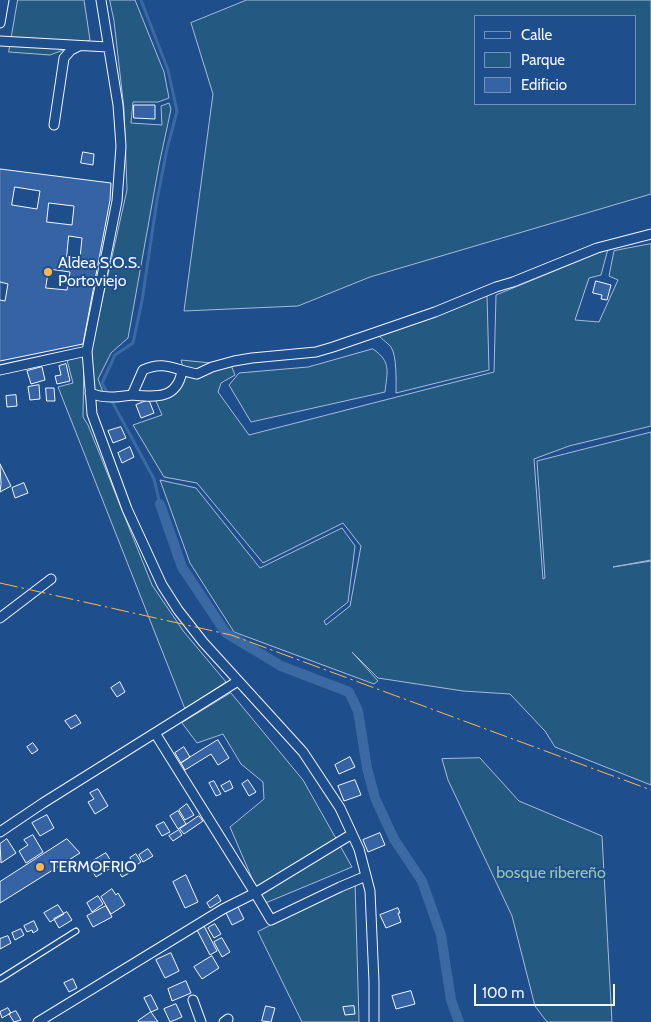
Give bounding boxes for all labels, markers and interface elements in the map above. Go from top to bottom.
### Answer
legend [473,15,636,105]
text: Calle [521,26,552,44]
text: Parque [521,51,565,69]
text: Edificio [521,76,567,94]
place label: Aldea S.O.S. Portoviejo [58,253,140,291]
marker: Aldea S.O.S. Portoviejo [42,266,54,278]
place label: TERMOFRIO [50,857,137,877]
marker: TERMOFRIO [34,861,46,873]
park label: bosque ribereño [496,863,606,883]
scale bar [476,974,617,1006]
text: 100 m [482,984,524,1002]

